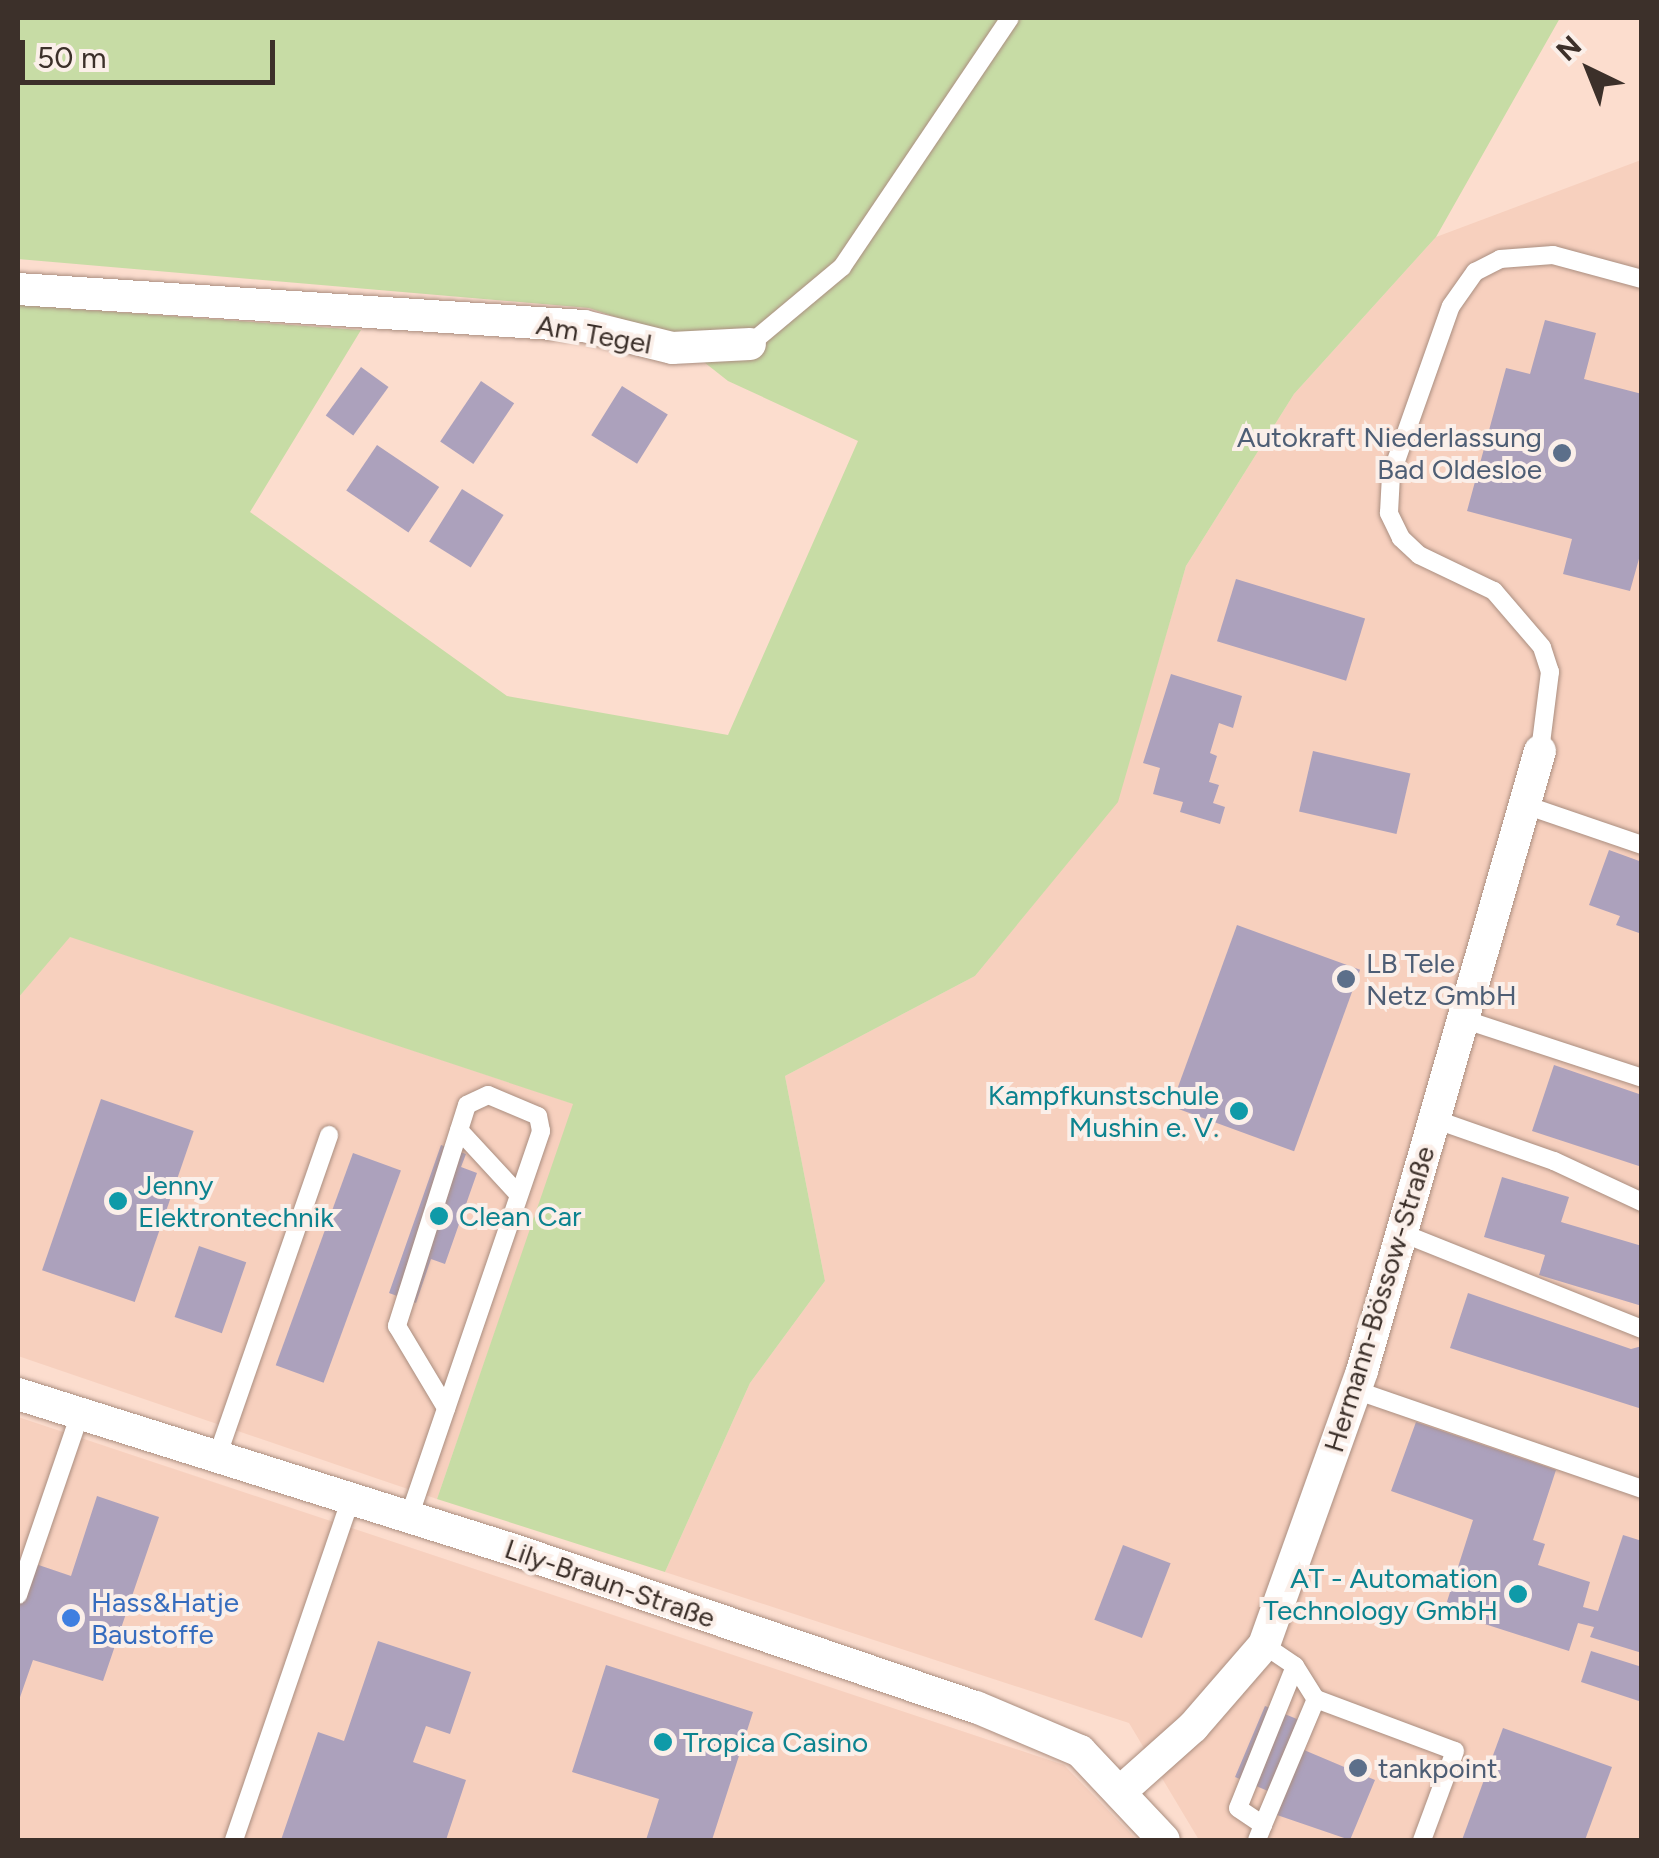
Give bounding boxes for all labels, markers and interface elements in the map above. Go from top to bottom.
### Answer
scale bar [25,20,280,82]
north arrow [1539,20,1639,120]
text: N [1549,28,1588,68]
text: 50 m [37,39,106,76]
street label: Am Tegel [534,307,654,361]
place label: Autokraft Niederlassung Bad Oldesloe [1237,420,1542,486]
marker: Autokraft Niederlassung Bad Oldesloe [1551,442,1573,464]
place label: LB Tele Netz GmbH [1366,946,1517,1012]
marker: LB Tele Netz GmbH [1335,968,1357,990]
place label: Kampfkunstschule Mushin e. V. [988,1078,1219,1144]
marker: Kampfkunstschule Mushin e. V. [1228,1100,1250,1122]
street label: Hermann-Bössow-Straße [1316,1142,1442,1456]
place label: Jenny Elektrontechnik [138,1168,334,1234]
marker: Jenny Elektrontechnik [107,1190,129,1212]
place label: Clean Car [459,1199,581,1233]
marker: Clean Car [428,1205,450,1227]
street label: Lily-Braun-Straße [501,1531,719,1635]
place label: AT - Automation Technology GmbH [1263,1561,1498,1627]
marker: AT - Automation Technology GmbH [1507,1583,1529,1605]
place label: Hass&Hatje Baustoffe [91,1585,239,1651]
marker: Hass&Hatje Baustoffe [60,1607,82,1629]
place label: Tropica Casino [683,1725,868,1759]
marker: Tropica Casino [652,1731,674,1753]
place label: tankpoint [1378,1751,1497,1785]
marker: tankpoint [1347,1757,1369,1779]

